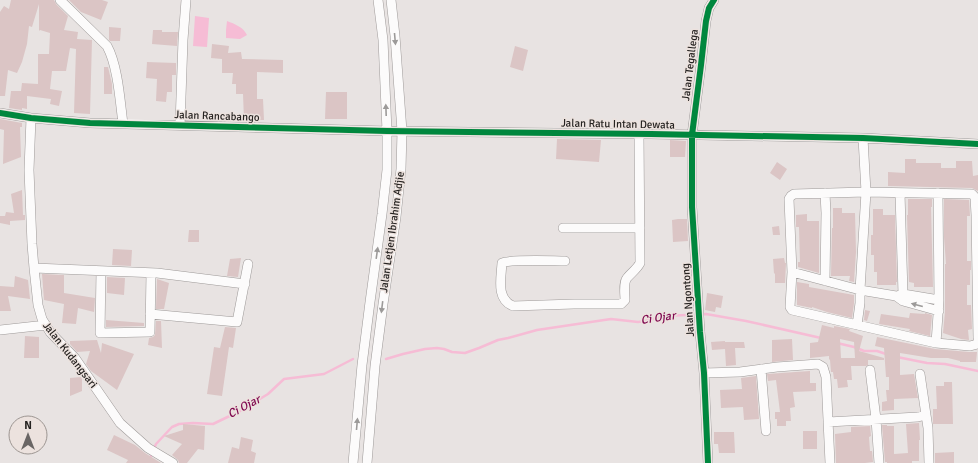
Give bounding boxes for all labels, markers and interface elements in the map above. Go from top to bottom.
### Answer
street label: Jalan Tegallega [679,28,701,102]
one-way arrow [392,33,399,45]
one-way arrow [383,103,389,116]
street label: Jalan Rancabango [174,108,260,124]
street label: Jalan Ratu Intan Dewata [561,117,676,132]
street label: Jalan Letjen Ibrahim Adjie [377,171,407,293]
one-way arrow [374,247,380,259]
street label: Jalan Ngontong [679,263,697,337]
one-way arrow [379,301,385,313]
one-way arrow [910,301,923,307]
water label: Ci Ojar [640,308,678,328]
street label: Jalan Kudangsari [40,319,100,391]
water label: Ci Ojar [225,391,264,422]
north arrow [8,415,48,455]
one-way arrow [353,418,360,430]
text: N [24,419,32,432]

